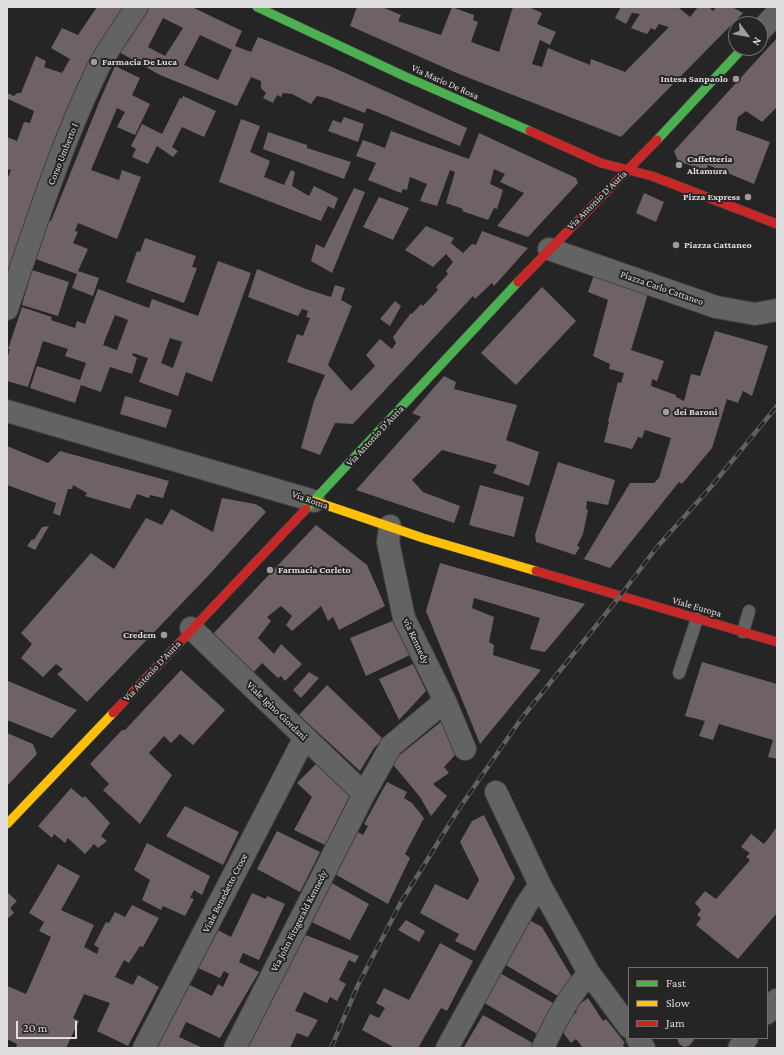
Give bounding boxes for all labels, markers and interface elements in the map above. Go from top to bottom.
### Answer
north arrow [728,16,768,56]
text: N [750,35,764,48]
place label: Farmacia De Luca [102,56,177,68]
marker: Farmacia De Luca [89,57,99,67]
street label: Via Mario De Rosa [409,62,481,102]
place label: Intesa Sanpaolo [661,73,728,85]
marker: Intesa Sanpaolo [731,74,741,84]
street label: Corso Umberto I [45,121,81,187]
place label: Caffetteria Altamura [687,153,732,176]
marker: Caffetteria Altamura [674,160,684,170]
street label: Via Antonio D'Auria [565,168,629,232]
place label: Pizza Express [683,191,740,203]
marker: Pizza Express [743,192,753,202]
place label: Piazza Cattaneo [684,239,752,251]
marker: Piazza Cattaneo [671,240,681,250]
street label: Piazza Carlo Cattaneo [619,268,705,308]
street label: Via Antonio D'Auria [344,403,406,469]
place label: dei Baroni [674,406,717,418]
marker: dei Baroni [661,407,671,417]
street label: Via Roma [290,488,330,512]
place label: Farmacia Corleto [278,564,351,576]
marker: Farmacia Corleto [265,565,275,575]
street label: Viale Europa [671,594,723,620]
street label: via Kennedy [400,616,432,666]
place label: Credem [123,629,156,641]
marker: Credem [159,630,169,640]
street label: Via Antonio D'Auria [121,638,183,704]
street label: Viale Igino Giordani [244,679,310,743]
street label: Viale Benedetto Croce [200,851,250,935]
street label: Via John Fitzgerald Kennedy [268,868,330,974]
legend [628,967,768,1039]
text: Fast [666,976,686,990]
text: Slow [666,996,690,1010]
scale bar [18,1013,79,1039]
text: Jam [666,1016,685,1030]
text: 20 m [23,1021,47,1035]

